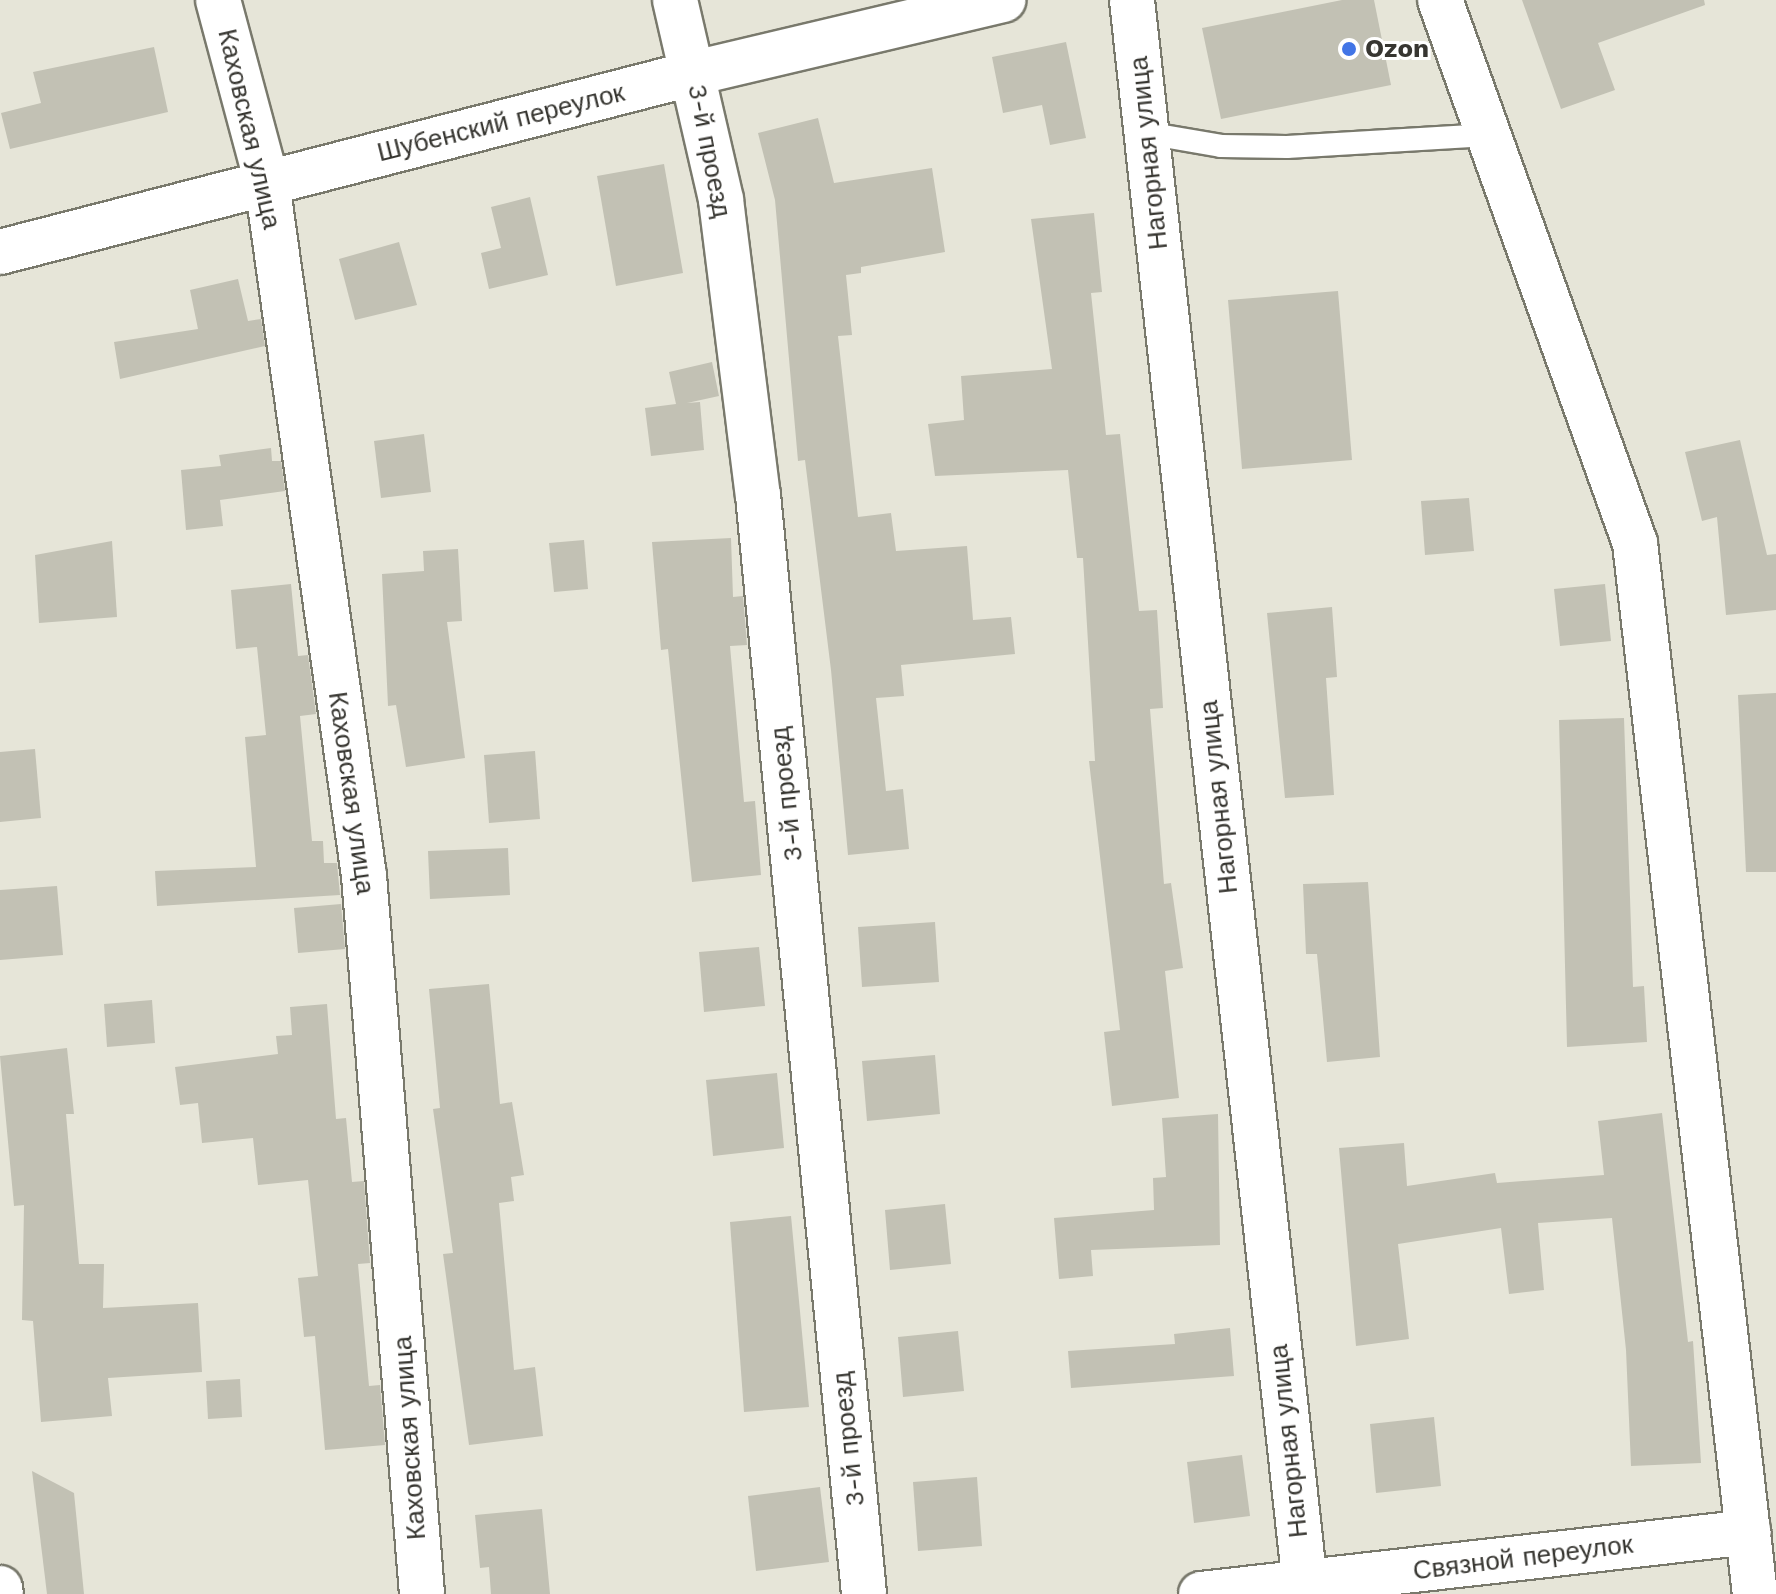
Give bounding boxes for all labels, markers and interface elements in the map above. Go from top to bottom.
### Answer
street label: Каховская улица [211,26,287,232]
place label: Ozon [1365,33,1429,65]
marker: Ozon [1340,40,1358,58]
street label: Нагорная улица [1123,55,1175,251]
street label: Шубенский переулок [374,77,628,169]
street label: 3-й проезд [681,82,737,220]
street label: Каховская улица [321,690,381,896]
street label: Нагорная улица [1193,699,1245,895]
street label: 3-й проезд [764,725,810,863]
street label: Каховская улица [387,1335,433,1541]
street label: Нагорная улица [1263,1343,1315,1539]
street label: 3-й проезд [826,1370,872,1508]
street label: Связной переулок [1411,1529,1635,1587]

